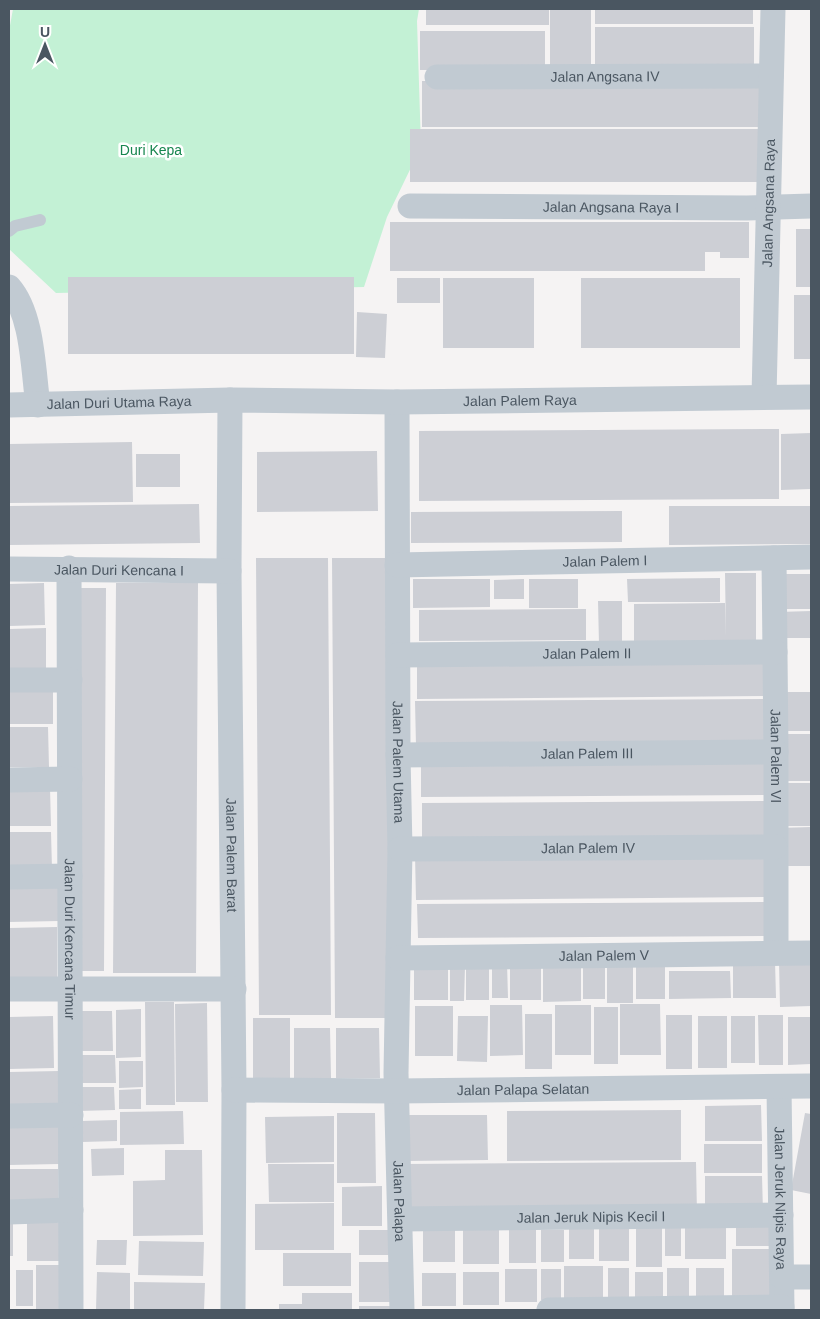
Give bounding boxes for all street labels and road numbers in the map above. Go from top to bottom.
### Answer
street label: Jalan Angsana IV [550,68,660,85]
street label: Jalan Angsana Raya [759,138,778,268]
street label: Jalan Angsana Raya I [543,199,679,216]
street label: Jalan Palem Raya [463,392,577,409]
street label: Jalan Duri Utama Raya [46,393,192,412]
street label: Jalan Palem I [562,552,648,570]
street label: Jalan Duri Kencana I [54,561,184,579]
street label: Jalan Palem II [543,645,631,662]
street label: Jalan Palem Utama [390,701,407,824]
street label: Jalan Palem VI [768,709,784,803]
street label: Jalan Palem III [541,745,633,762]
street label: Jalan Palem Barat [223,798,240,912]
street label: Jalan Palem IV [541,840,636,856]
street label: Jalan Duri Kencana Timur [62,858,78,1020]
street label: Jalan Palem V [559,947,650,964]
street label: Jalan Palapa Selatan [457,1081,589,1098]
street label: Jalan Jeruk Nipis Raya [772,1126,789,1270]
street label: Jalan Palapa [390,1160,408,1242]
street label: Jalan Jeruk Nipis Kecil I [517,1208,665,1226]

